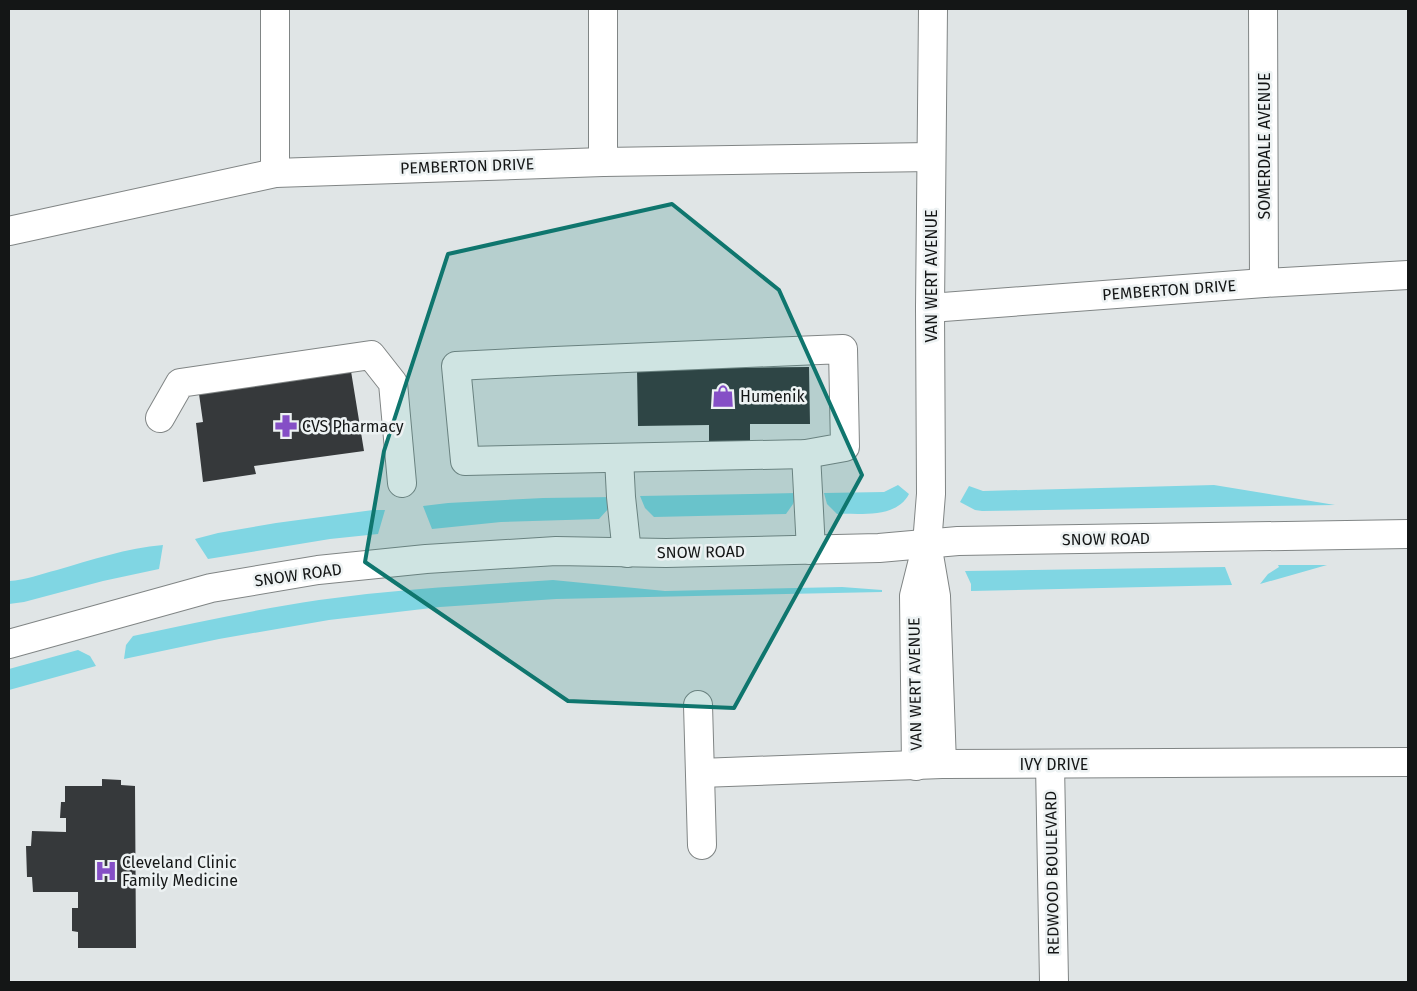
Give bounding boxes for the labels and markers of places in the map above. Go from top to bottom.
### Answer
shop icon: Humenik [710,383,736,409]
place label: Humenik [740,387,806,406]
pharmacy icon: CVS Pharmacy [273,413,299,439]
place label: CVS Pharmacy [302,417,404,436]
place label: Cleveland Clinic Family Medicine [122,853,238,890]
hospital icon: Cleveland Clinic Family Medicine [93,858,119,884]

